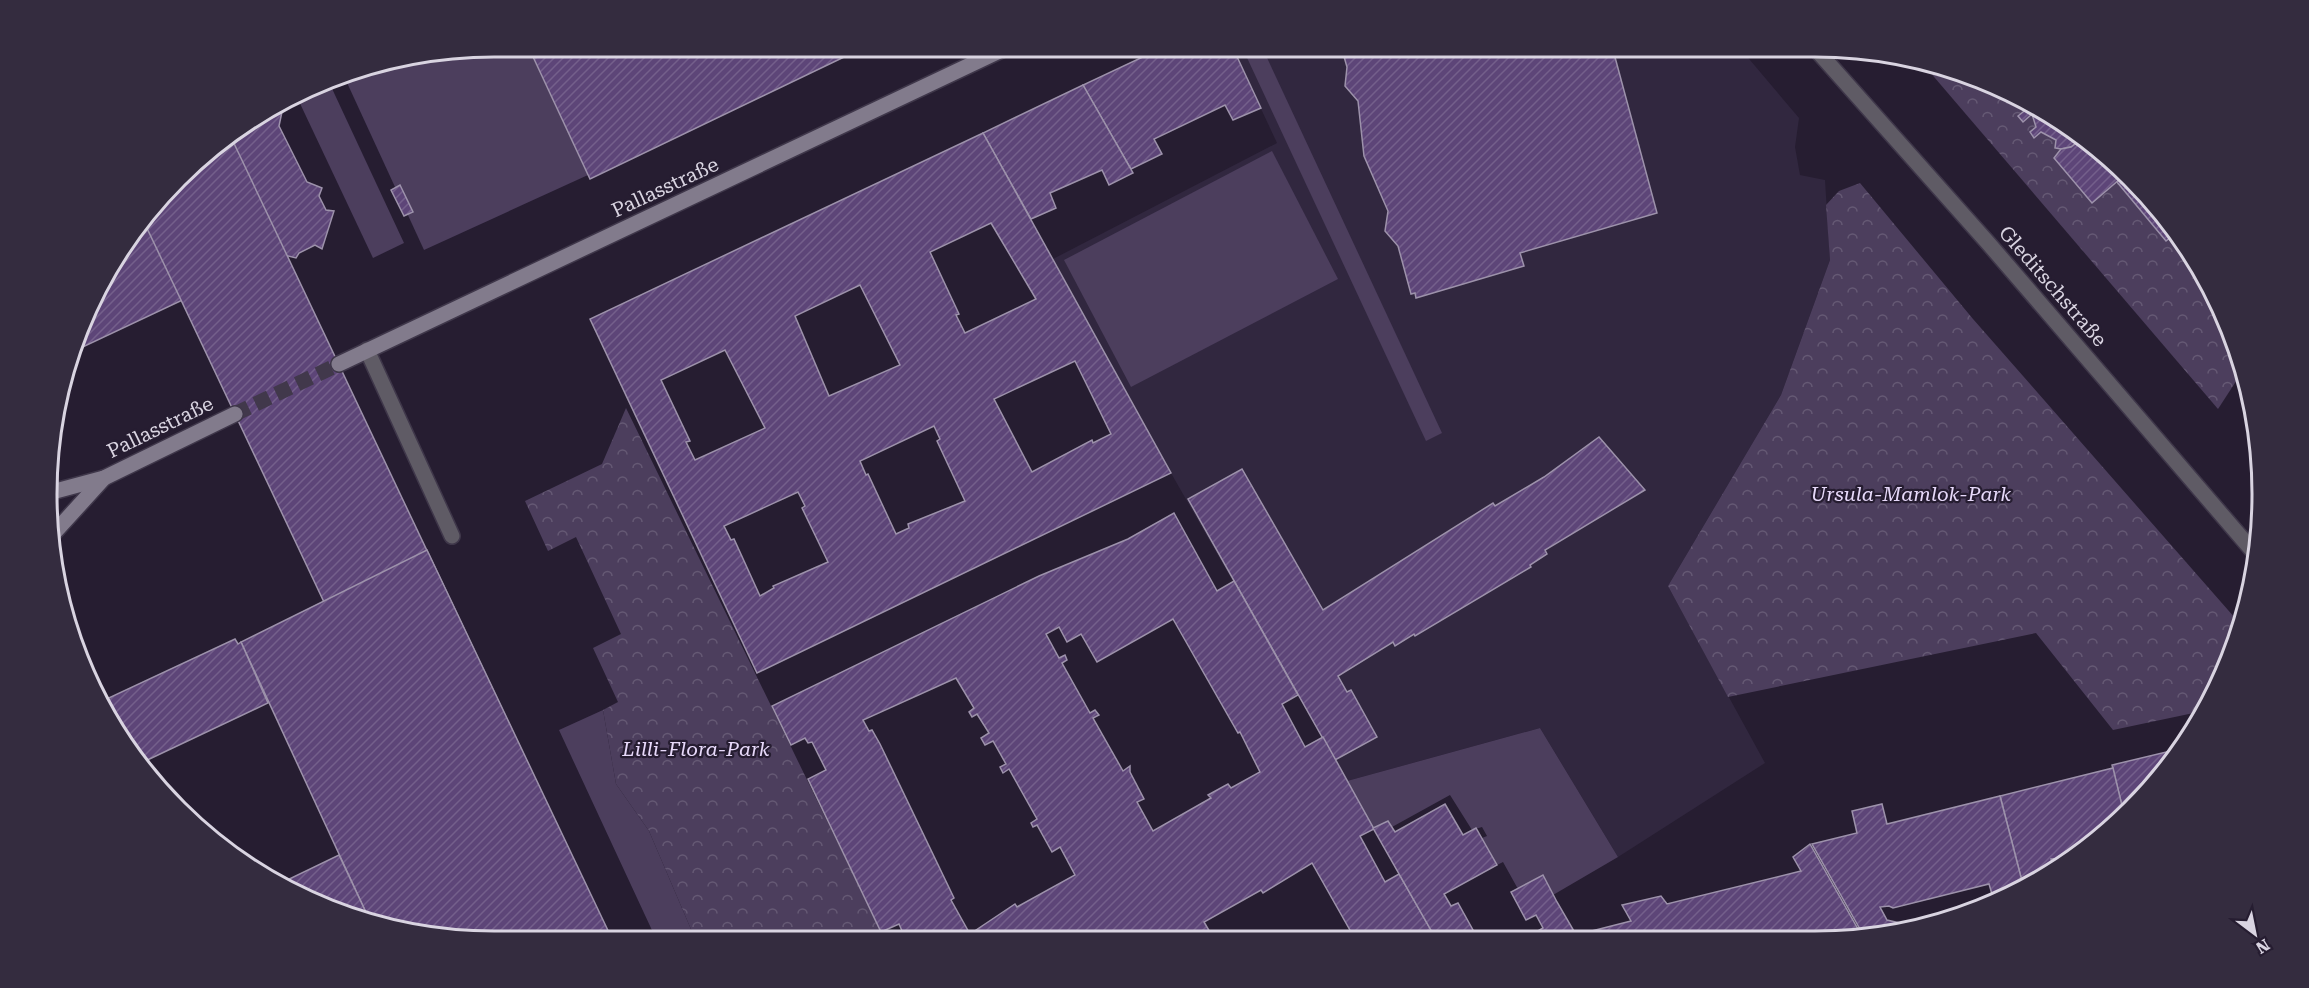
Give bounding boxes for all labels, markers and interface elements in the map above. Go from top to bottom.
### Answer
street label: Pallasstraße [608,152,722,222]
street label: Gleditschstraße [1994,221,2112,351]
street label: Pallasstraße [103,391,217,463]
park label: Ursula-Mamlok-Park [1811,482,2011,506]
park label: Lilli-Flora-Park [621,737,770,761]
north arrow [2225,904,2285,964]
text: N [2252,935,2273,958]

